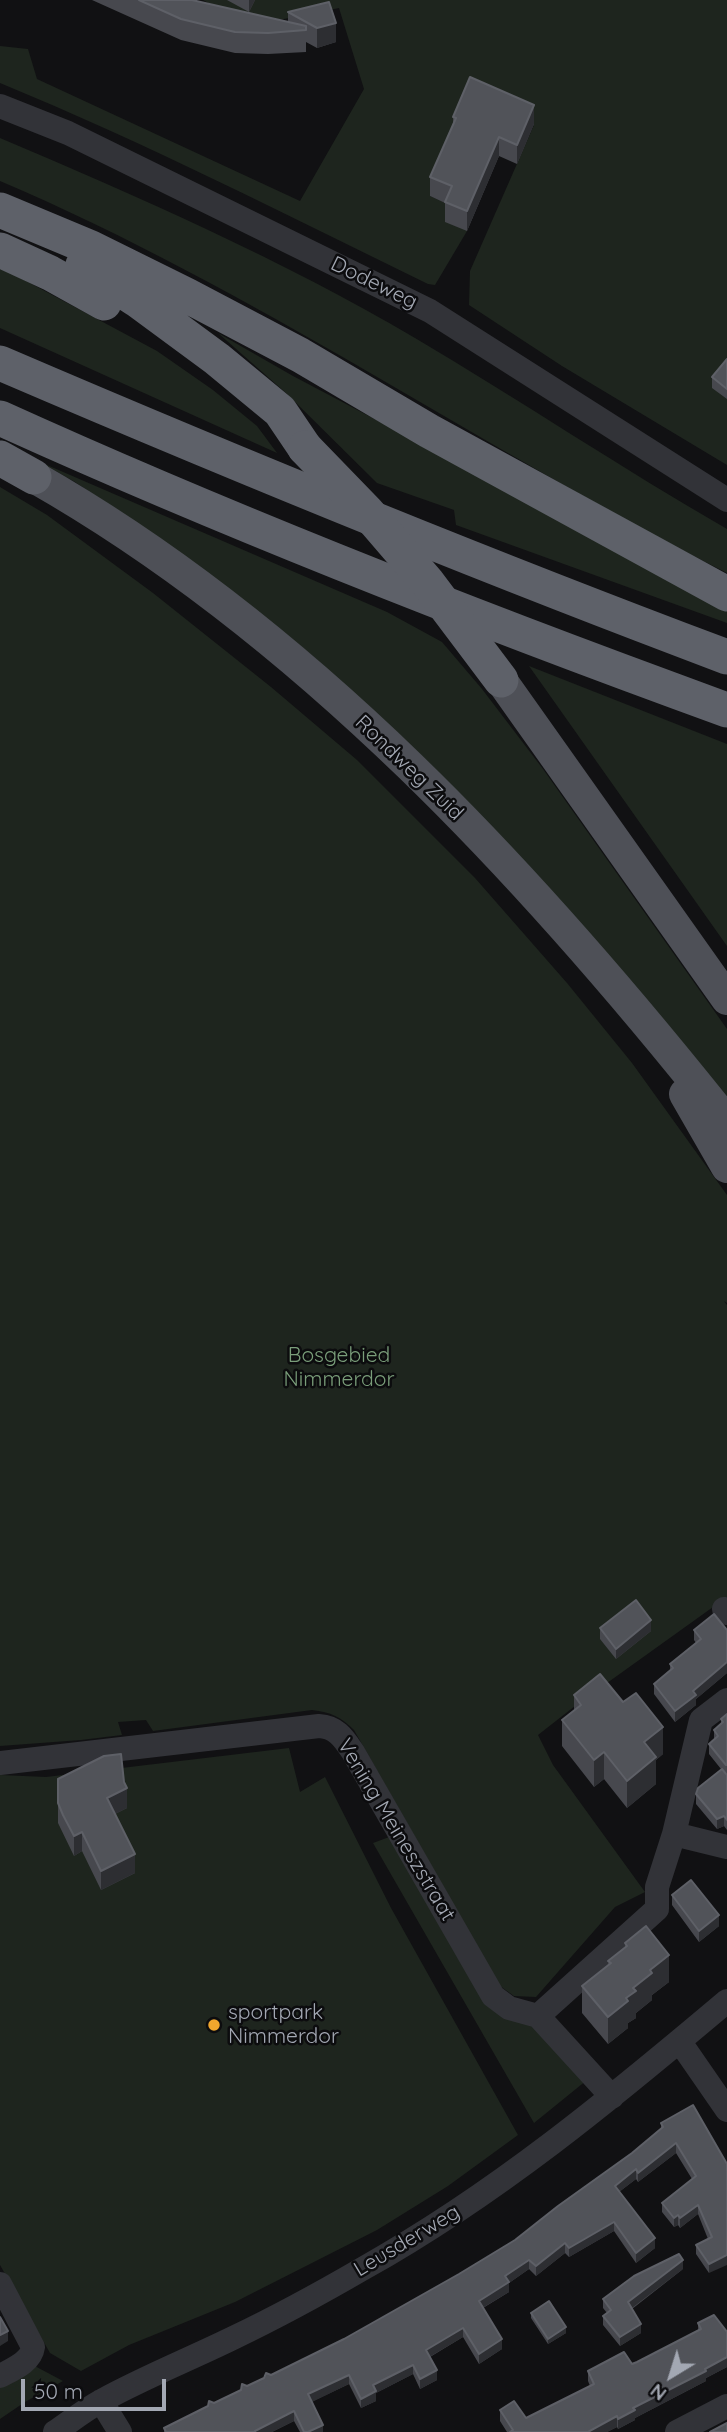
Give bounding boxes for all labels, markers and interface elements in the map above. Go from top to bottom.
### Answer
street label: Dodeweg [327,251,421,315]
street label: Rondweg Zuid [350,710,468,826]
park label: Bosgebied Nimmerdor [283,1343,395,1393]
street label: Vening Meineszstraat [332,1734,460,1926]
place label: sportpark Nimmerdor [228,2000,339,2050]
marker: sportpark Nimmerdor [206,2017,222,2033]
street label: Leusderweg [349,2199,465,2283]
north arrow [636,2341,706,2411]
scale bar [24,2366,170,2410]
text: 50 m [34,2378,83,2404]
text: N [645,2379,671,2406]

